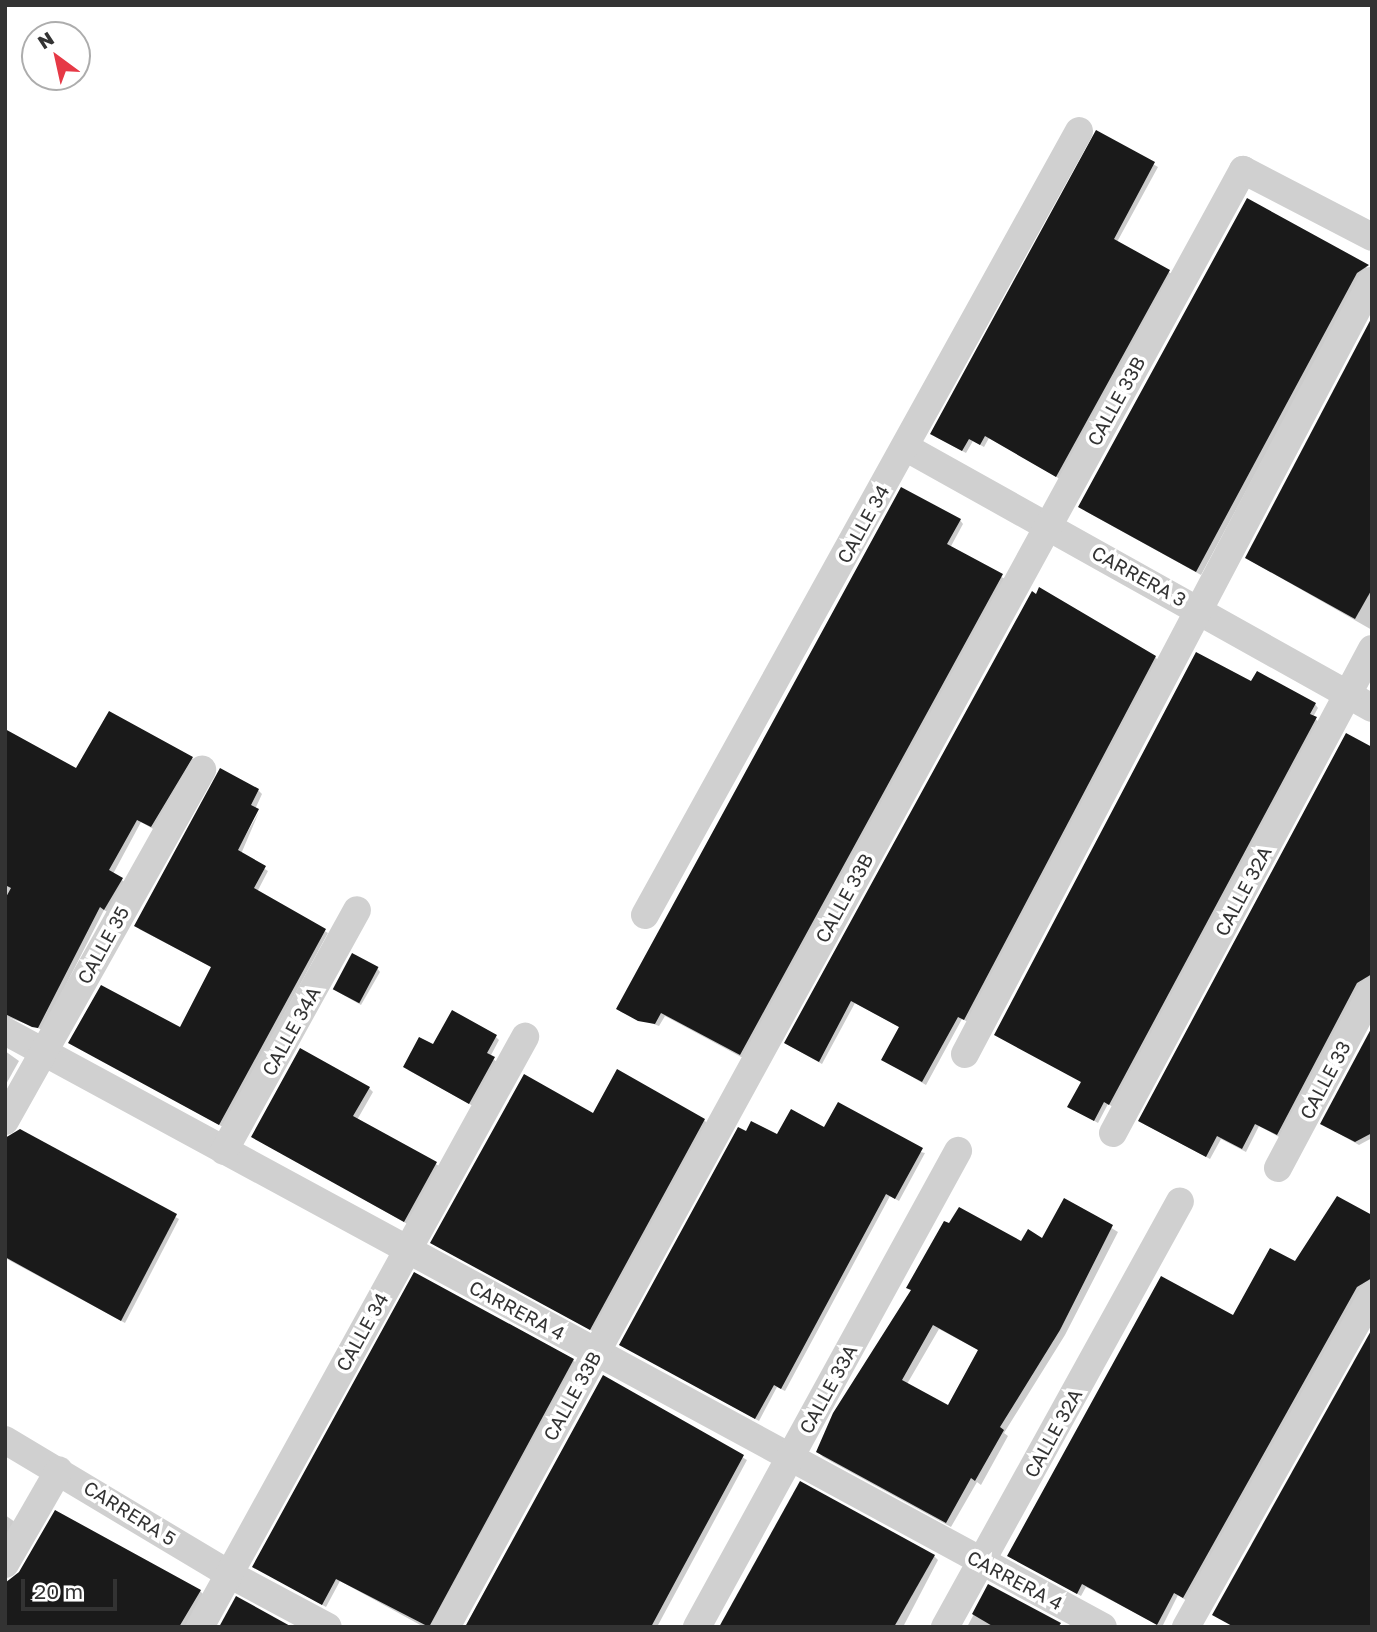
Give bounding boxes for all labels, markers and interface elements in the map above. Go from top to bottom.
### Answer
north arrow [21,21,91,91]
text: N [33,26,58,53]
street label: CALLE 33B [1082,353,1150,449]
street label: CALLE 34 [832,481,894,567]
street label: CARRERA 3 [1088,541,1190,611]
street label: CALLE 32A [1210,842,1276,940]
street label: CALLE 33B [810,850,878,946]
street label: CALLE 35 [72,902,134,988]
street label: CALLE 34A [257,982,325,1080]
street label: CALLE 33 [1295,1037,1355,1123]
street label: CARRERA 4 [465,1275,569,1345]
street label: CALLE 34 [331,1289,393,1375]
street label: CALLE 33A [794,1341,862,1437]
street label: CALLE 33B [538,1348,606,1444]
street label: CALLE 32A [1019,1385,1087,1481]
street label: CARRERA 5 [80,1476,180,1550]
street label: CARRERA 4 [963,1545,1067,1615]
scale bar [24,1566,121,1610]
text: 20 m [34,1578,83,1604]

